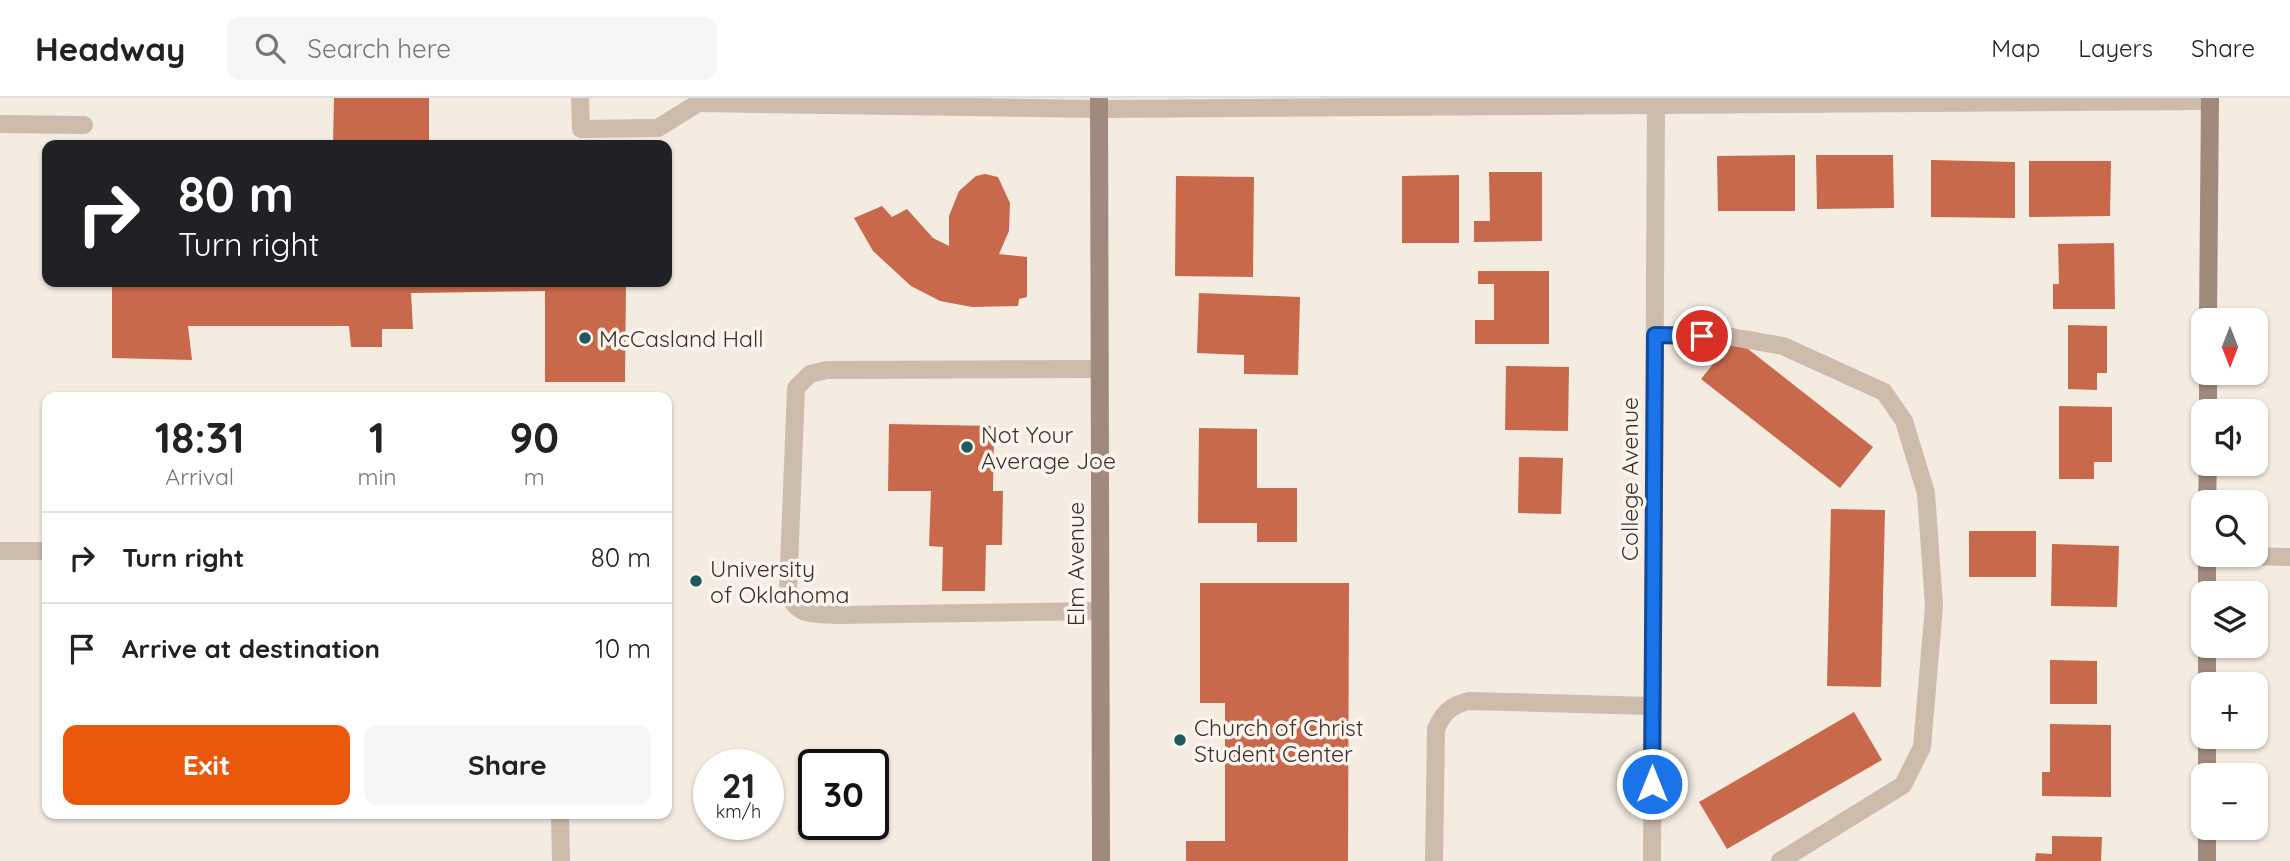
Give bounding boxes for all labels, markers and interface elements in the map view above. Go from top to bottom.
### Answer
search box [227,17,717,80]
text: Headway [35,28,185,69]
icon: search [251,29,289,67]
text: Search here [307,32,451,65]
text: Map [1991,33,2040,63]
text: Layers [2078,33,2153,63]
text: Share [2191,33,2255,63]
text: 80 m [178,163,294,224]
icon: right [63,168,154,259]
text: Turn right [178,224,319,264]
pin [1672,306,1732,366]
north arrow [2191,308,2268,385]
map controls [2191,308,2268,840]
icon: arrive [1683,317,1721,355]
place label: McCasland Hall [599,324,764,353]
marker: McCasland Hall [577,330,593,346]
street label: College Avenue [1615,397,1644,561]
button: sound [2191,399,2268,476]
text: 18:31 [155,411,245,464]
text: 1 [369,411,385,464]
text: 90 [509,411,559,464]
place label: Not Your Average Joe [981,420,1116,475]
marker: Not Your Average Joe [959,439,975,455]
text: Arrival [165,462,234,491]
text: min [357,462,397,491]
text: m [524,462,545,491]
button: search [2191,490,2268,567]
street label: Elm Avenue [1061,502,1090,626]
icon: right [63,539,101,577]
text: Turn right [122,541,244,574]
text: 80 m [591,541,651,574]
place label: University of Oklahoma [710,554,849,609]
marker: University of Oklahoma [688,573,704,589]
button: layers [2191,581,2268,658]
icon: arrive [63,630,101,668]
text: Arrive at destination [122,632,380,665]
text: 10 m [595,632,651,665]
button: + [2191,672,2268,749]
place label: Church of Christ Student Center [1194,713,1364,768]
button: Exit [63,725,350,805]
button: Share [364,725,651,805]
marker: Church of Christ Student Center [1172,732,1188,748]
position arrow [1615,747,1689,821]
speed limit sign: 30 [798,749,889,840]
text: 21 [722,763,755,807]
button: − [2191,763,2268,840]
text: km/h [716,800,761,823]

